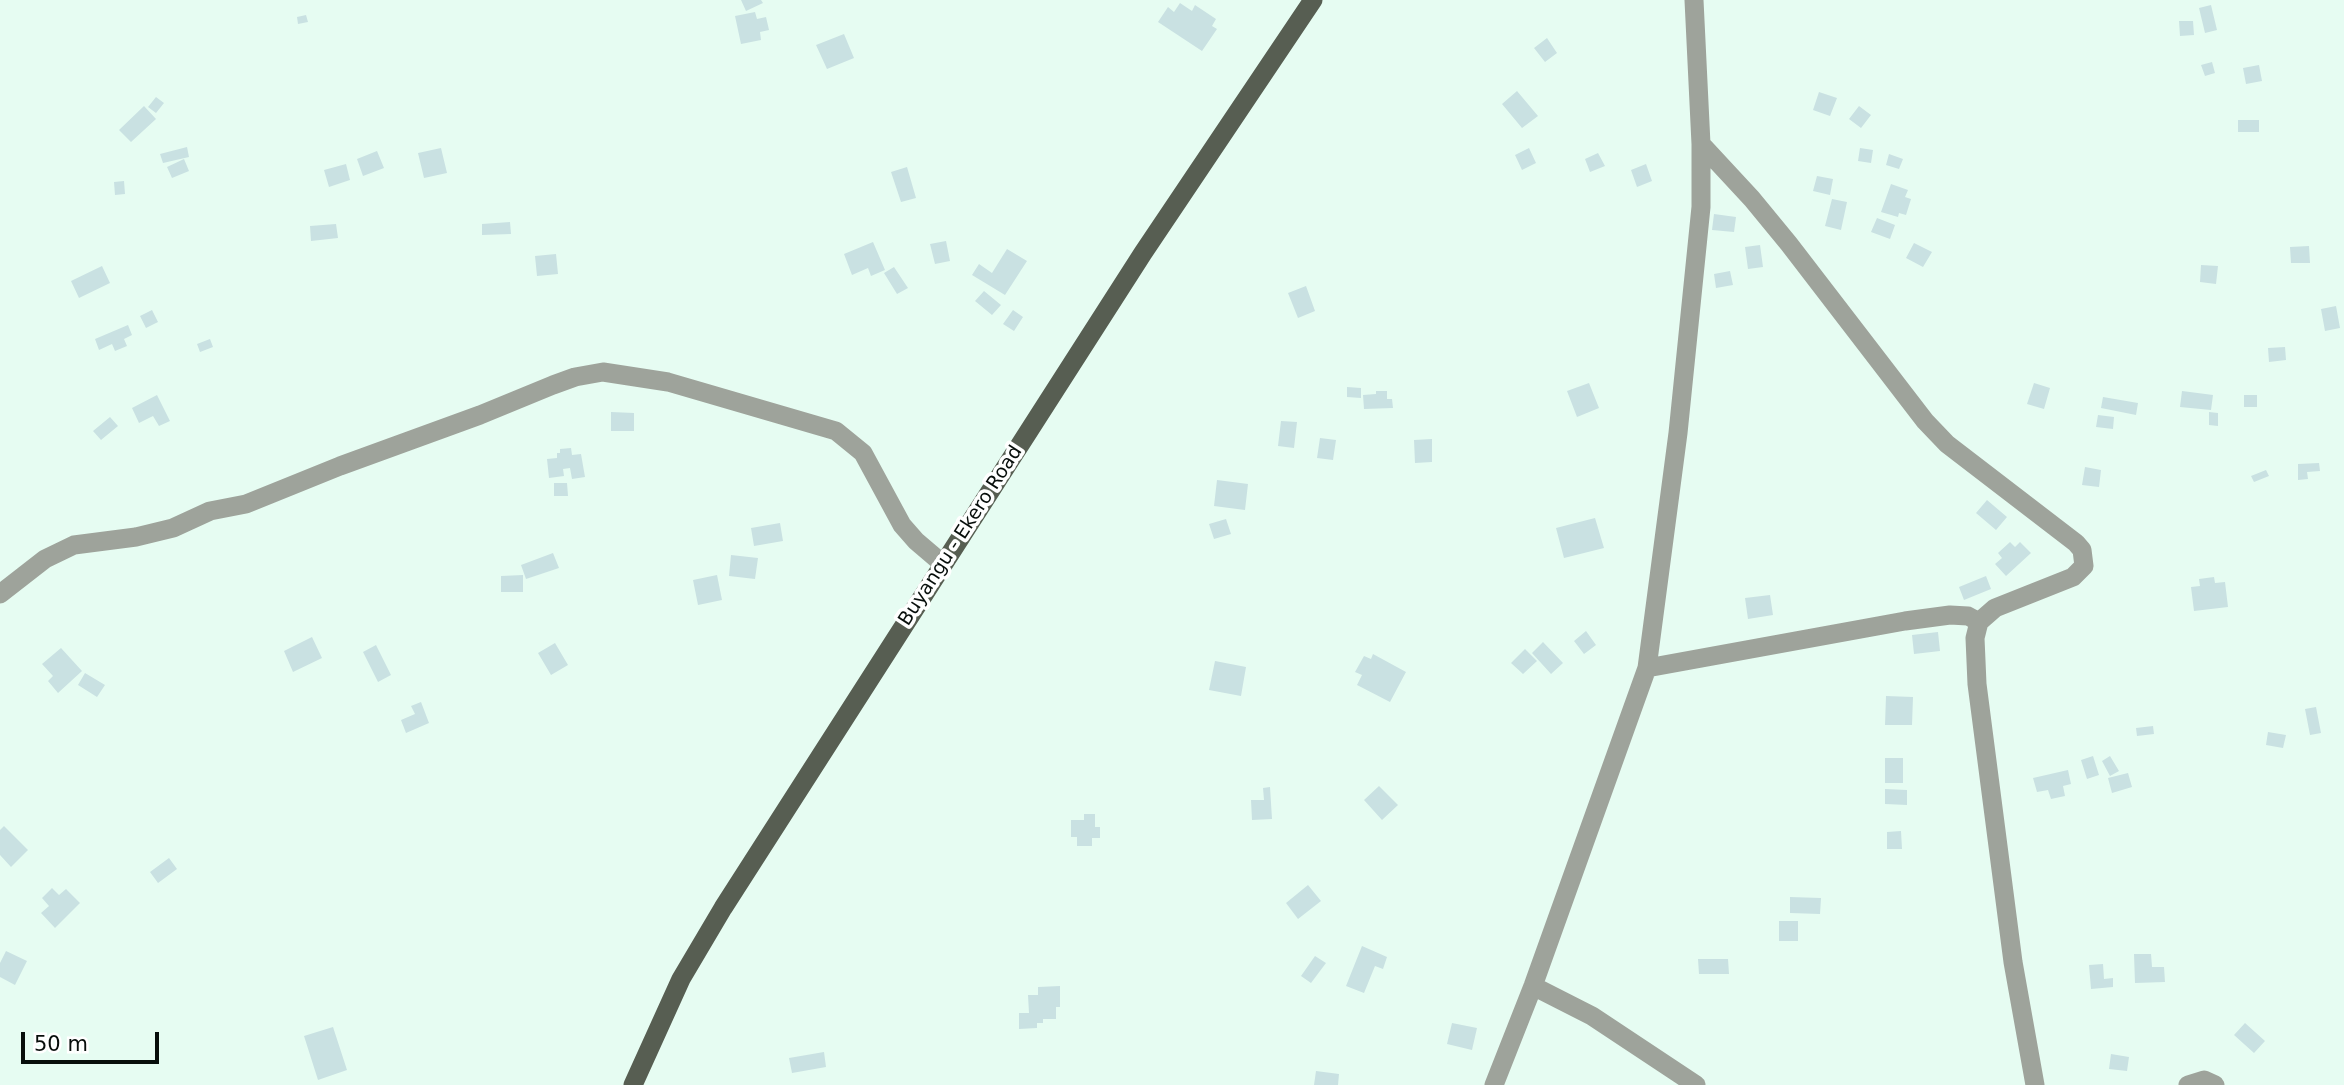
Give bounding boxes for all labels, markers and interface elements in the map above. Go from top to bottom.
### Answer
street label: Buyangu - Ekero Road [894,442,1028,630]
scale bar [24,1018,163,1062]
text: 50 m [34,1032,88,1056]

